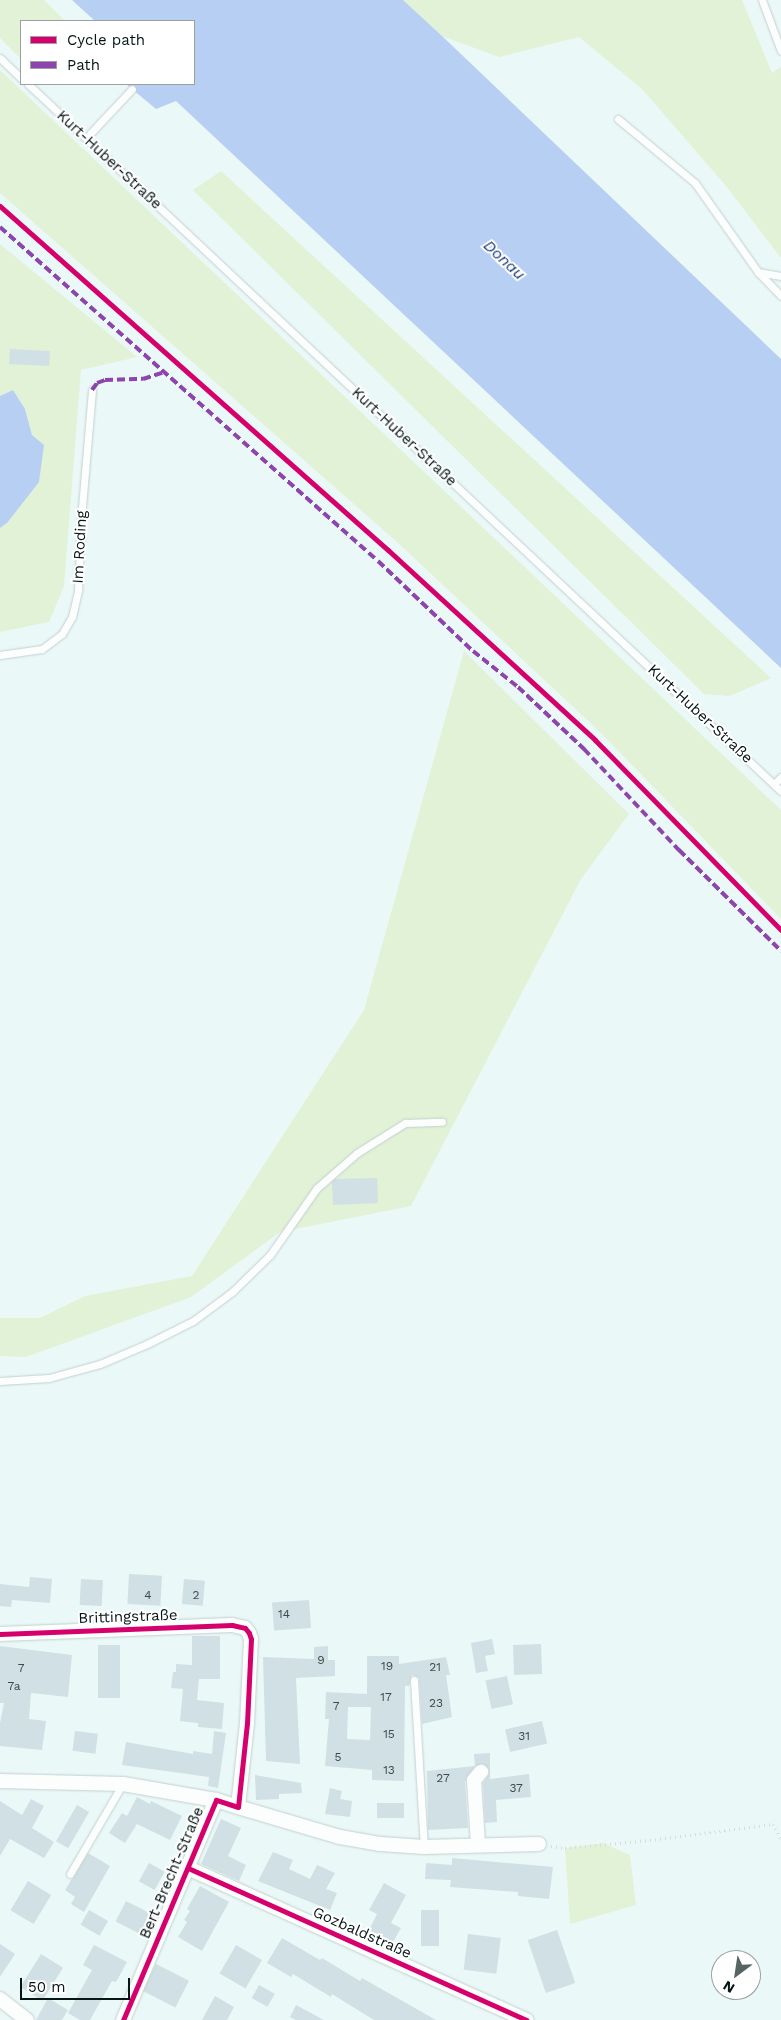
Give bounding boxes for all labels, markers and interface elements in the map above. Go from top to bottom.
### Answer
legend [20,20,195,85]
text: Cycle path [67,31,145,49]
text: Path [67,56,100,74]
street label: Kurt-Huber-Straße [53,107,165,213]
water label: Donau [479,236,529,284]
street label: Kurt-Huber-Straße [348,384,460,490]
street label: Im Roding [69,510,91,584]
street label: Kurt-Huber-Straße [644,661,756,767]
house number: 4 [144,1589,152,1603]
house number: 2 [193,1589,199,1603]
street label: Brittingstraße [78,1606,178,1628]
house number: 14 [278,1608,290,1622]
house number: 9 [317,1654,325,1668]
house number: 19 [381,1660,393,1674]
house number: 21 [429,1661,441,1675]
house number: 7 [18,1662,24,1676]
house number: 7a [7,1680,21,1694]
house number: 17 [380,1691,392,1705]
house number: 23 [429,1697,443,1711]
house number: 7 [333,1700,339,1714]
house number: 15 [383,1728,395,1742]
house number: 31 [518,1730,530,1744]
house number: 5 [335,1751,341,1765]
house number: 13 [383,1764,395,1778]
house number: 27 [436,1772,450,1786]
house number: 37 [509,1782,523,1796]
street label: Bert-Brecht-Straße [136,1804,208,1942]
street label: Gozbaldstraße [310,1903,414,1963]
north arrow [711,1950,761,2000]
scale bar [22,1968,132,2000]
text: N [720,1977,737,1997]
text: 50 m [28,1978,65,1996]

